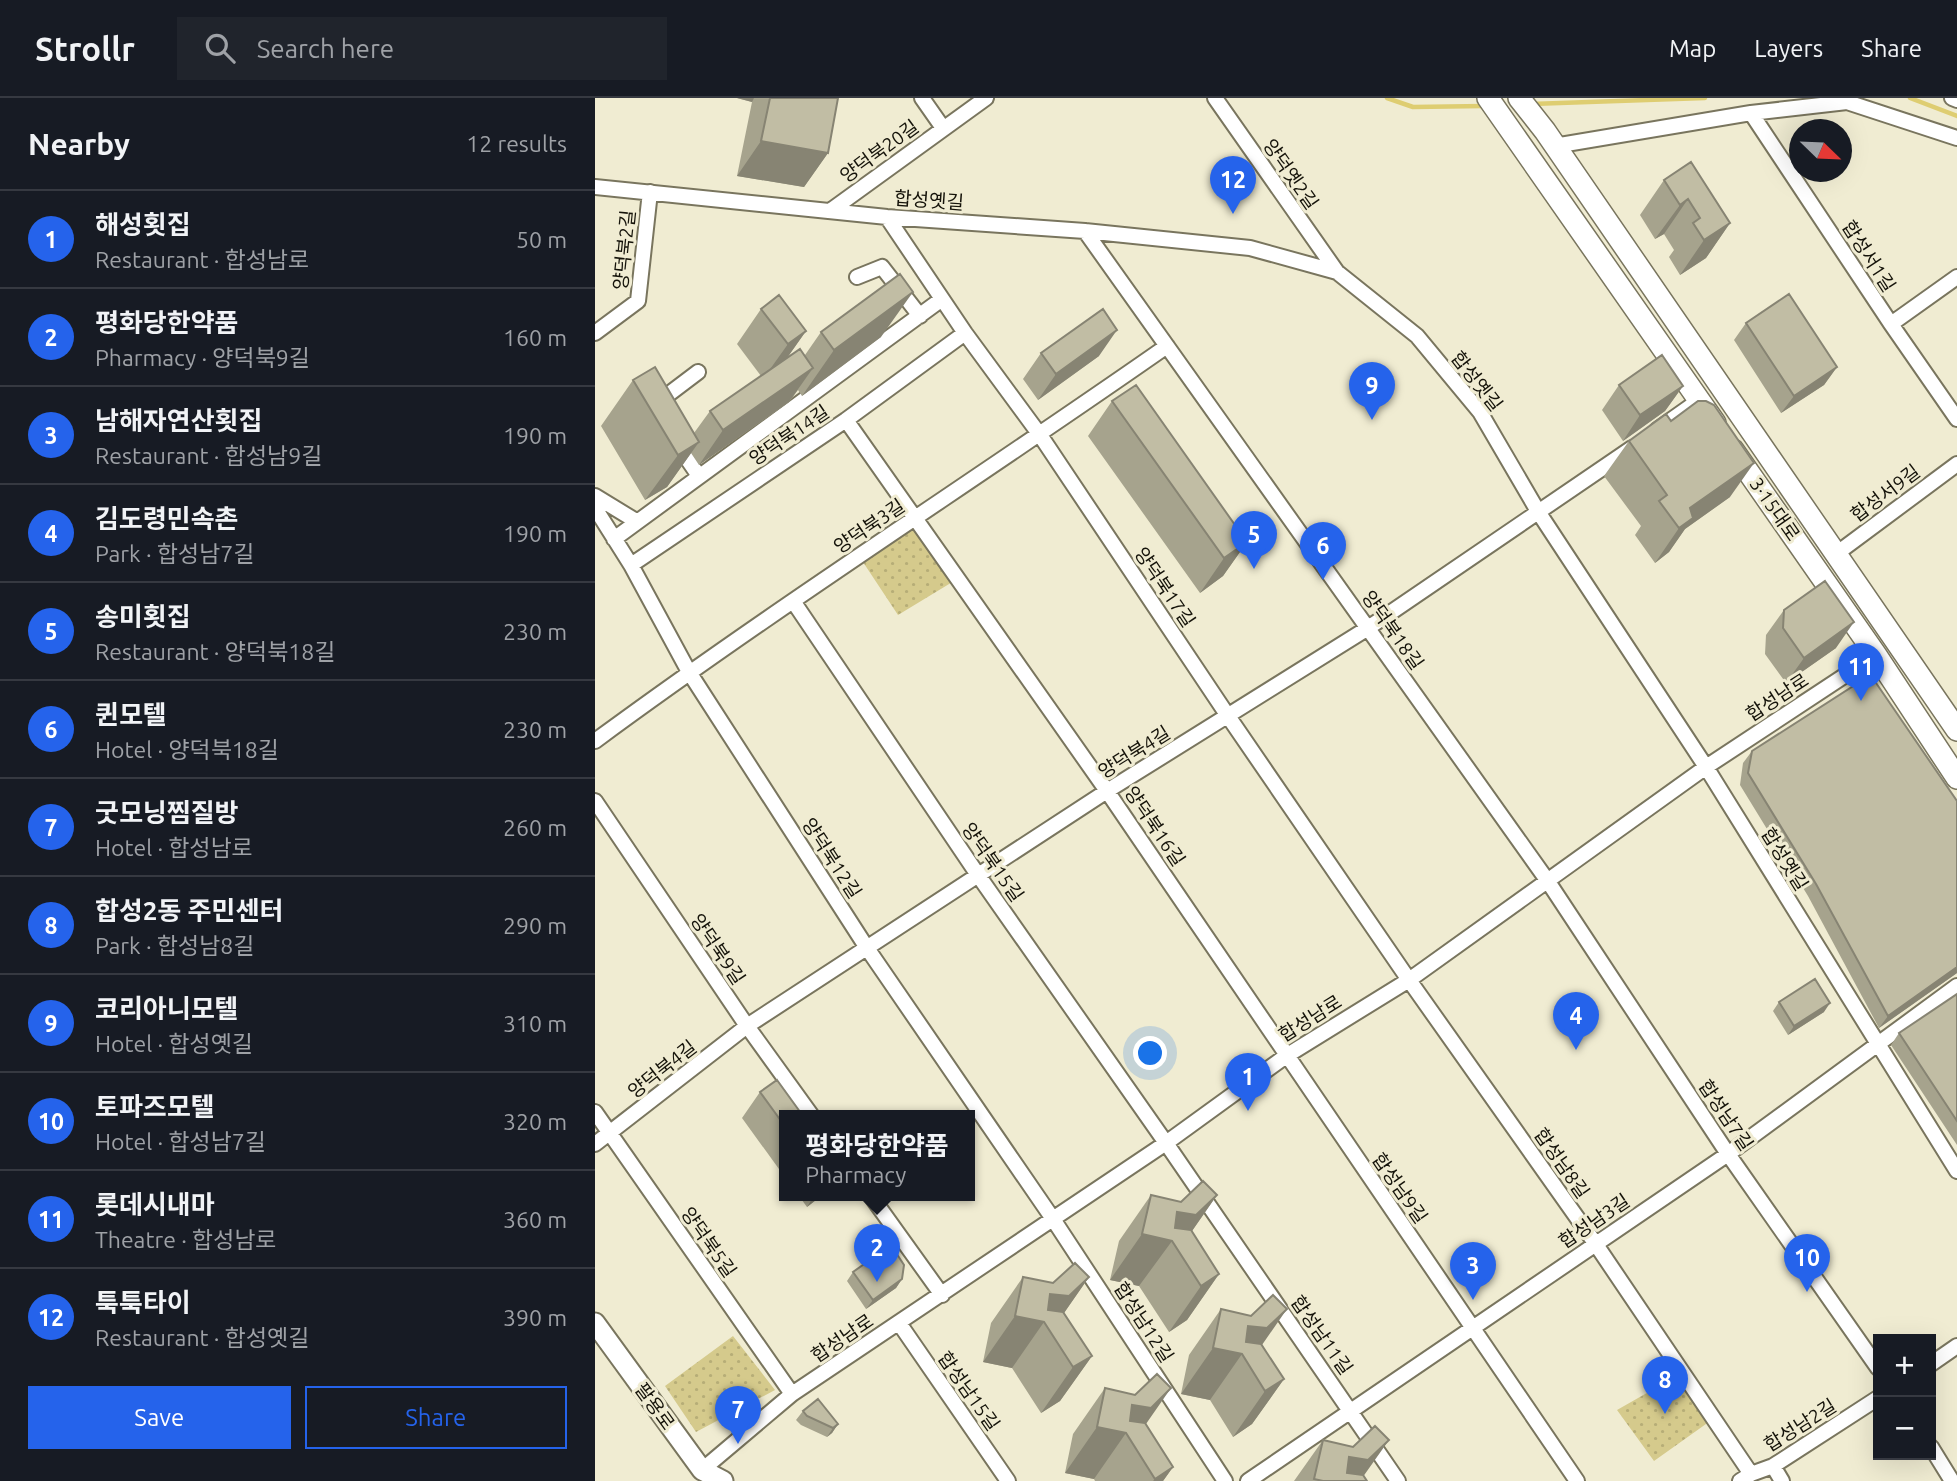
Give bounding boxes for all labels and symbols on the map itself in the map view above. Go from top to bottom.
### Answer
street label: 양덕북20길 [836,115,922,187]
north arrow [1789,119,1852,182]
street label: 양덕옛2길 [1259,135,1323,213]
pin: 12 [1210,156,1256,214]
street label: 합성옛길 [893,187,965,213]
street label: 양덕북2길 [609,209,639,291]
street label: 합성서1길 [1838,216,1900,296]
street label: 합성옛길 [1447,347,1507,415]
pin: 9 [1349,362,1395,420]
street label: 양덕북14길 [745,400,833,470]
street label: 합성서9길 [1846,460,1924,526]
street label: 3·15대로 [1745,473,1805,545]
street label: 양덕북3길 [829,494,909,558]
pin: 5 [1231,511,1277,569]
pin: 6 [1300,522,1346,580]
street label: 양덕북17길 [1130,543,1200,631]
street label: 양덕북18길 [1358,586,1428,674]
pin: 11 [1838,643,1884,701]
street label: 합성남로 [1742,669,1812,725]
street label: 양덕북4길 [1094,721,1174,783]
street label: 양덕북16길 [1120,782,1190,870]
street label: 양덕북12길 [798,814,866,902]
street label: 양덕북15길 [958,818,1028,906]
street label: 합성옛길 [1757,824,1813,894]
street label: 양덕북9길 [686,909,750,989]
street label: 합성남로 [1275,990,1345,1046]
pin: 4 [1553,992,1599,1050]
street label: 양덕북4길 [623,1036,701,1102]
your location [1133,1036,1167,1070]
pin: 1 [1225,1053,1271,1111]
street label: 합성남7길 [1694,1075,1758,1155]
street label: 합성남8길 [1530,1124,1594,1202]
street label: 합성남9길 [1368,1149,1432,1227]
street label: 합성남3길 [1554,1189,1634,1253]
street label: 양덕북5길 [677,1203,741,1281]
pin: 2 [854,1224,900,1282]
pin: 10 [1784,1234,1830,1292]
pin: 3 [1450,1242,1496,1300]
street label: 합성남12길 [1110,1278,1178,1366]
street label: 합성남11길 [1287,1291,1357,1379]
street label: 합성남로 [807,1309,877,1367]
street label: 합성남15길 [934,1347,1004,1435]
pin: 8 [1642,1356,1688,1414]
street label: 팔용로 [631,1378,679,1434]
pin: 7 [715,1386,761,1444]
street label: 합성남2길 [1760,1394,1840,1456]

